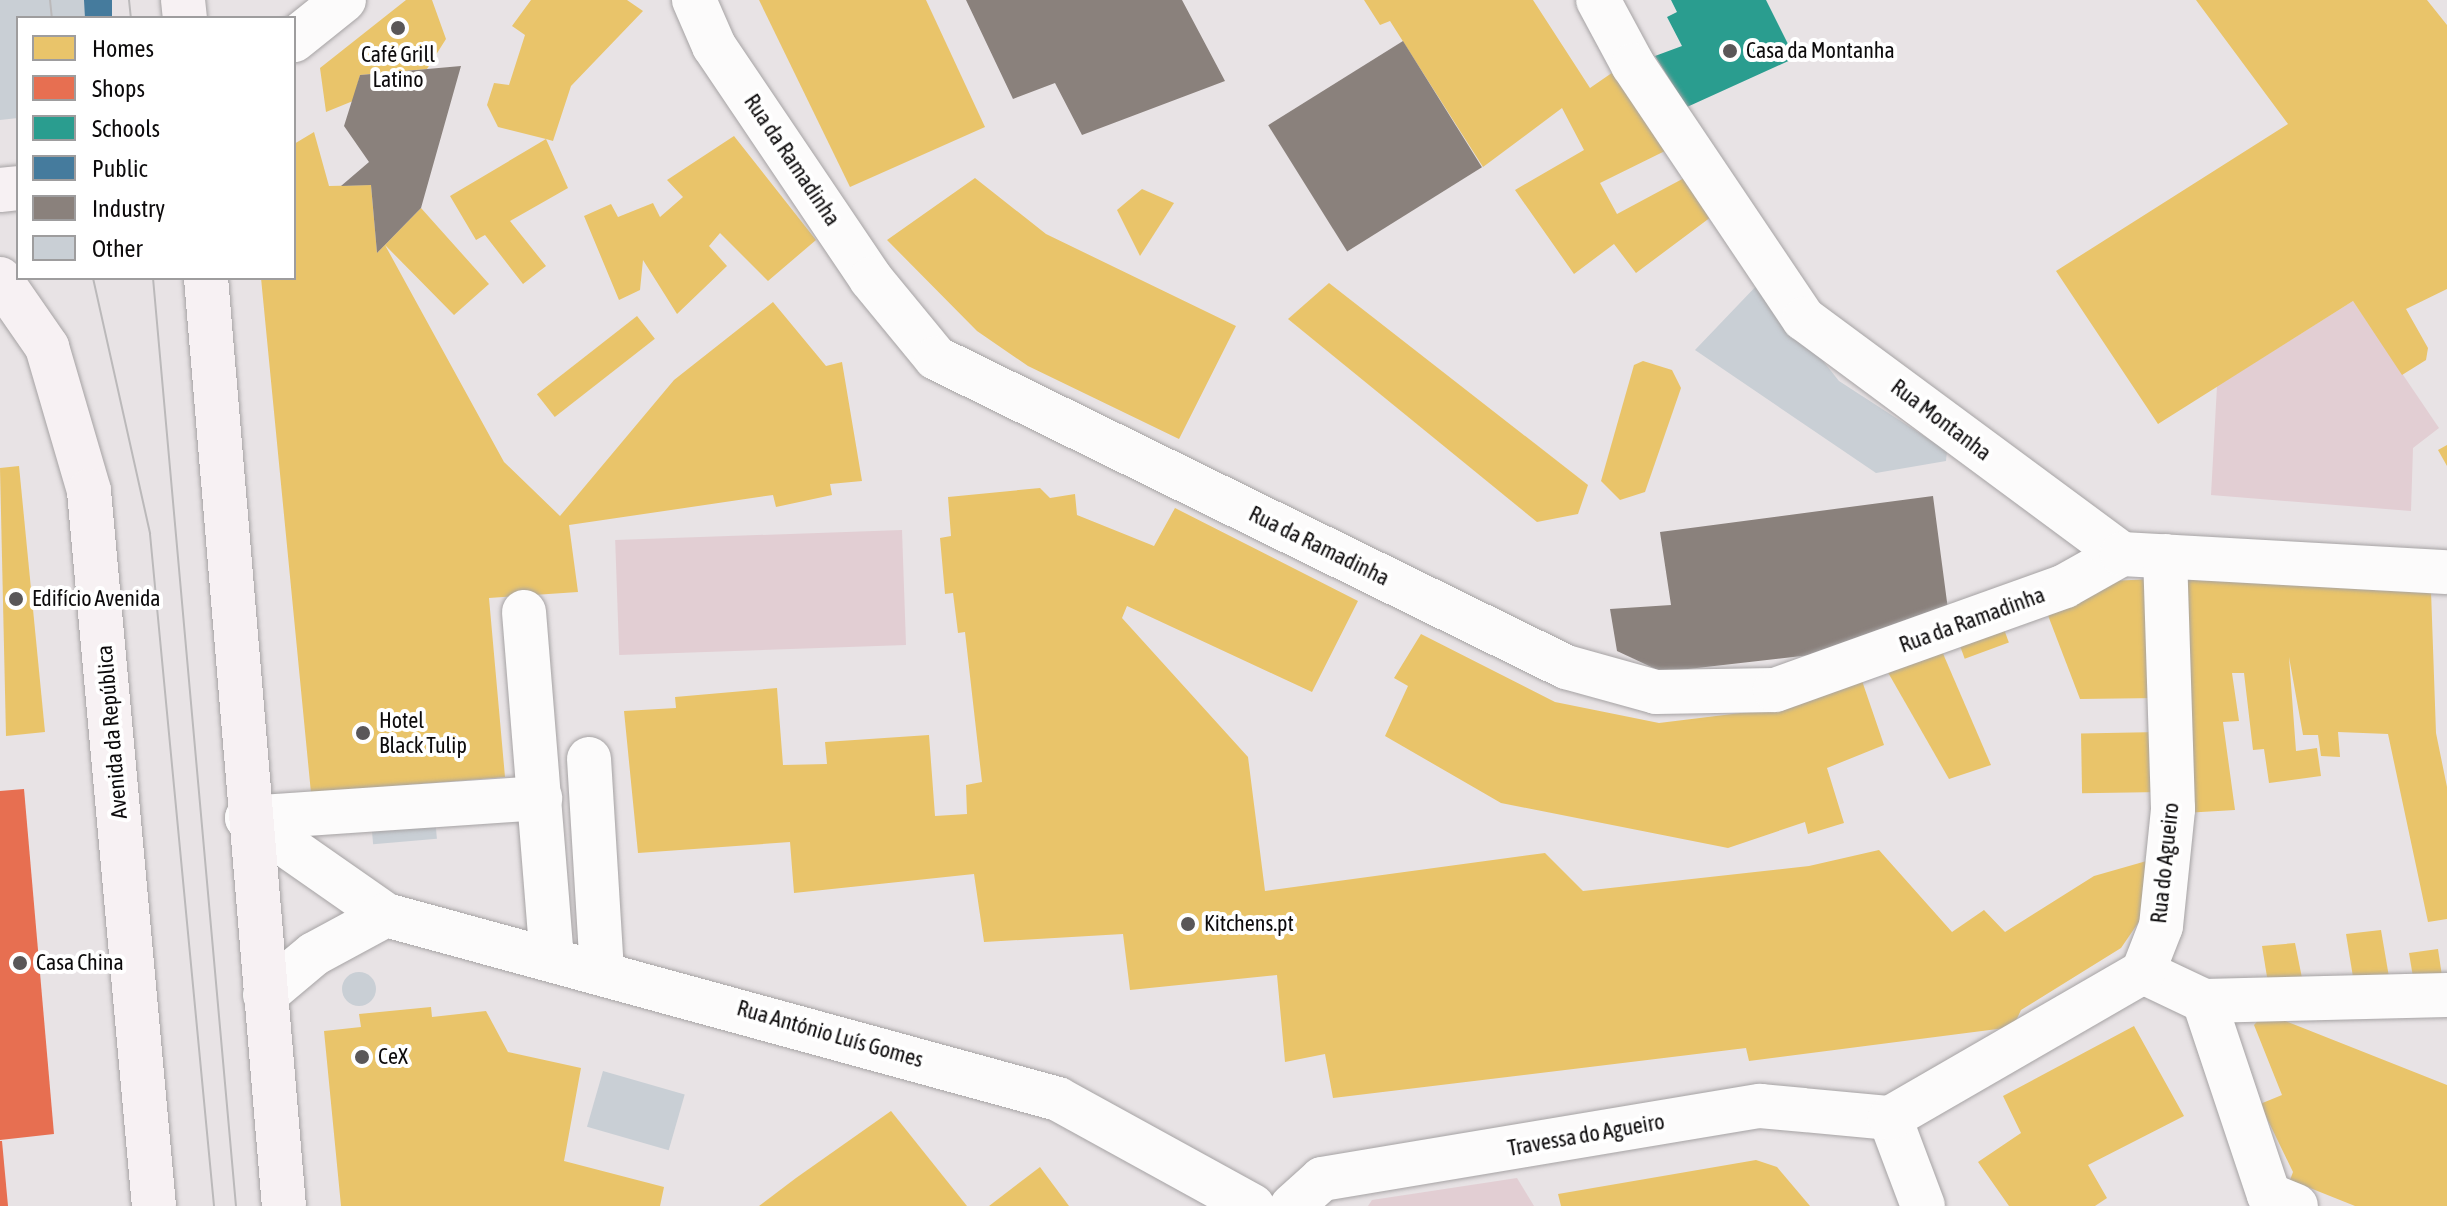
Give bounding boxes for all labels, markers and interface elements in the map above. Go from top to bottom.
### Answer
legend [16,16,296,280]
marker: Café Grill Latino [389,19,407,37]
text: Homes [92,35,154,62]
place label: Casa da Montanha [1746,38,1895,64]
place label: Café Grill Latino [361,41,435,92]
marker: Casa da Montanha [1721,42,1739,60]
text: Shops [92,75,145,102]
street label: Rua da Ramadinha [738,89,846,231]
text: Schools [92,115,160,142]
text: Public [92,155,148,182]
text: Industry [92,195,165,222]
text: Other [92,235,143,262]
street label: Rua Montanha [1886,374,1996,466]
street label: Rua da Ramadinha [1245,501,1393,591]
street label: Rua da Ramadinha [1896,581,2048,659]
place label: Edifício Avenida [32,586,161,612]
marker: Edifício Avenida [7,590,25,608]
street label: Avenida da República [91,644,133,820]
place label: Hotel Black Tulip [379,707,467,758]
marker: Hotel Black Tulip [354,724,372,742]
street label: Rua do Agueiro [2146,801,2184,925]
place label: Kitchens.pt [1204,911,1294,937]
marker: Kitchens.pt [1179,915,1197,933]
place label: Casa China [36,950,124,976]
marker: Casa China [11,954,29,972]
street label: Rua António Luís Gomes [734,995,926,1073]
place label: CeX [378,1044,408,1070]
marker: CeX [353,1048,371,1066]
street label: Travessa do Agueiro [1506,1108,1666,1162]

